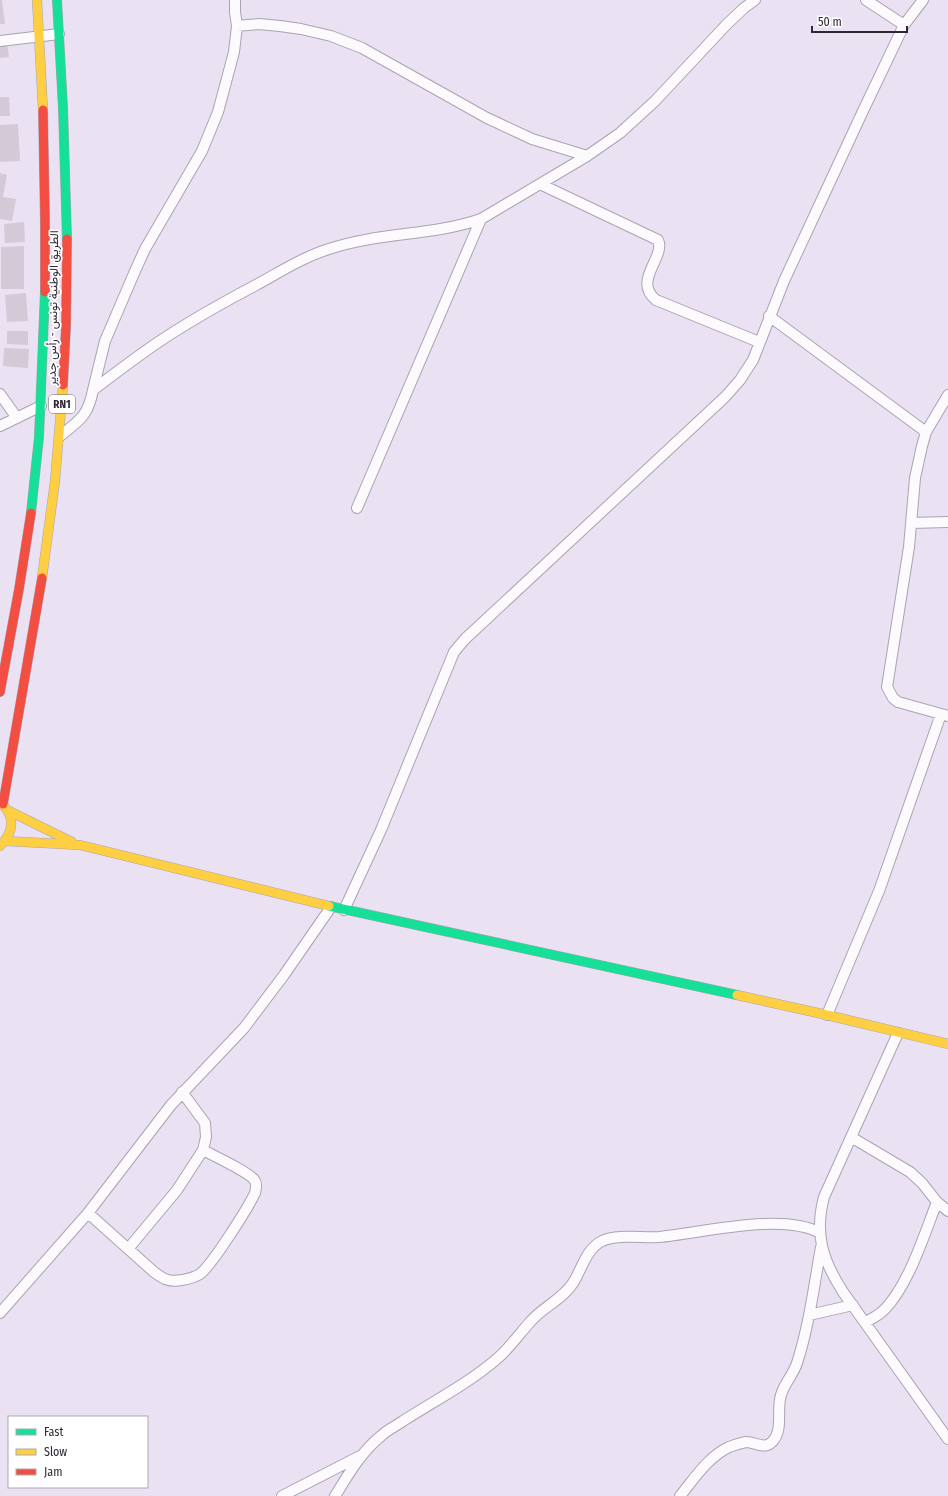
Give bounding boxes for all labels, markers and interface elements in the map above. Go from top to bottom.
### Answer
scale bar [812,8,907,34]
text: 50 m [818,15,842,29]
street label: الطريق الوطنية تونس - رأس جدير [45,230,62,387]
road number: RN1 [49,395,75,413]
legend [8,1416,148,1488]
text: Fast [44,1425,63,1439]
text: Slow [44,1445,67,1459]
text: Jam [44,1465,62,1479]

